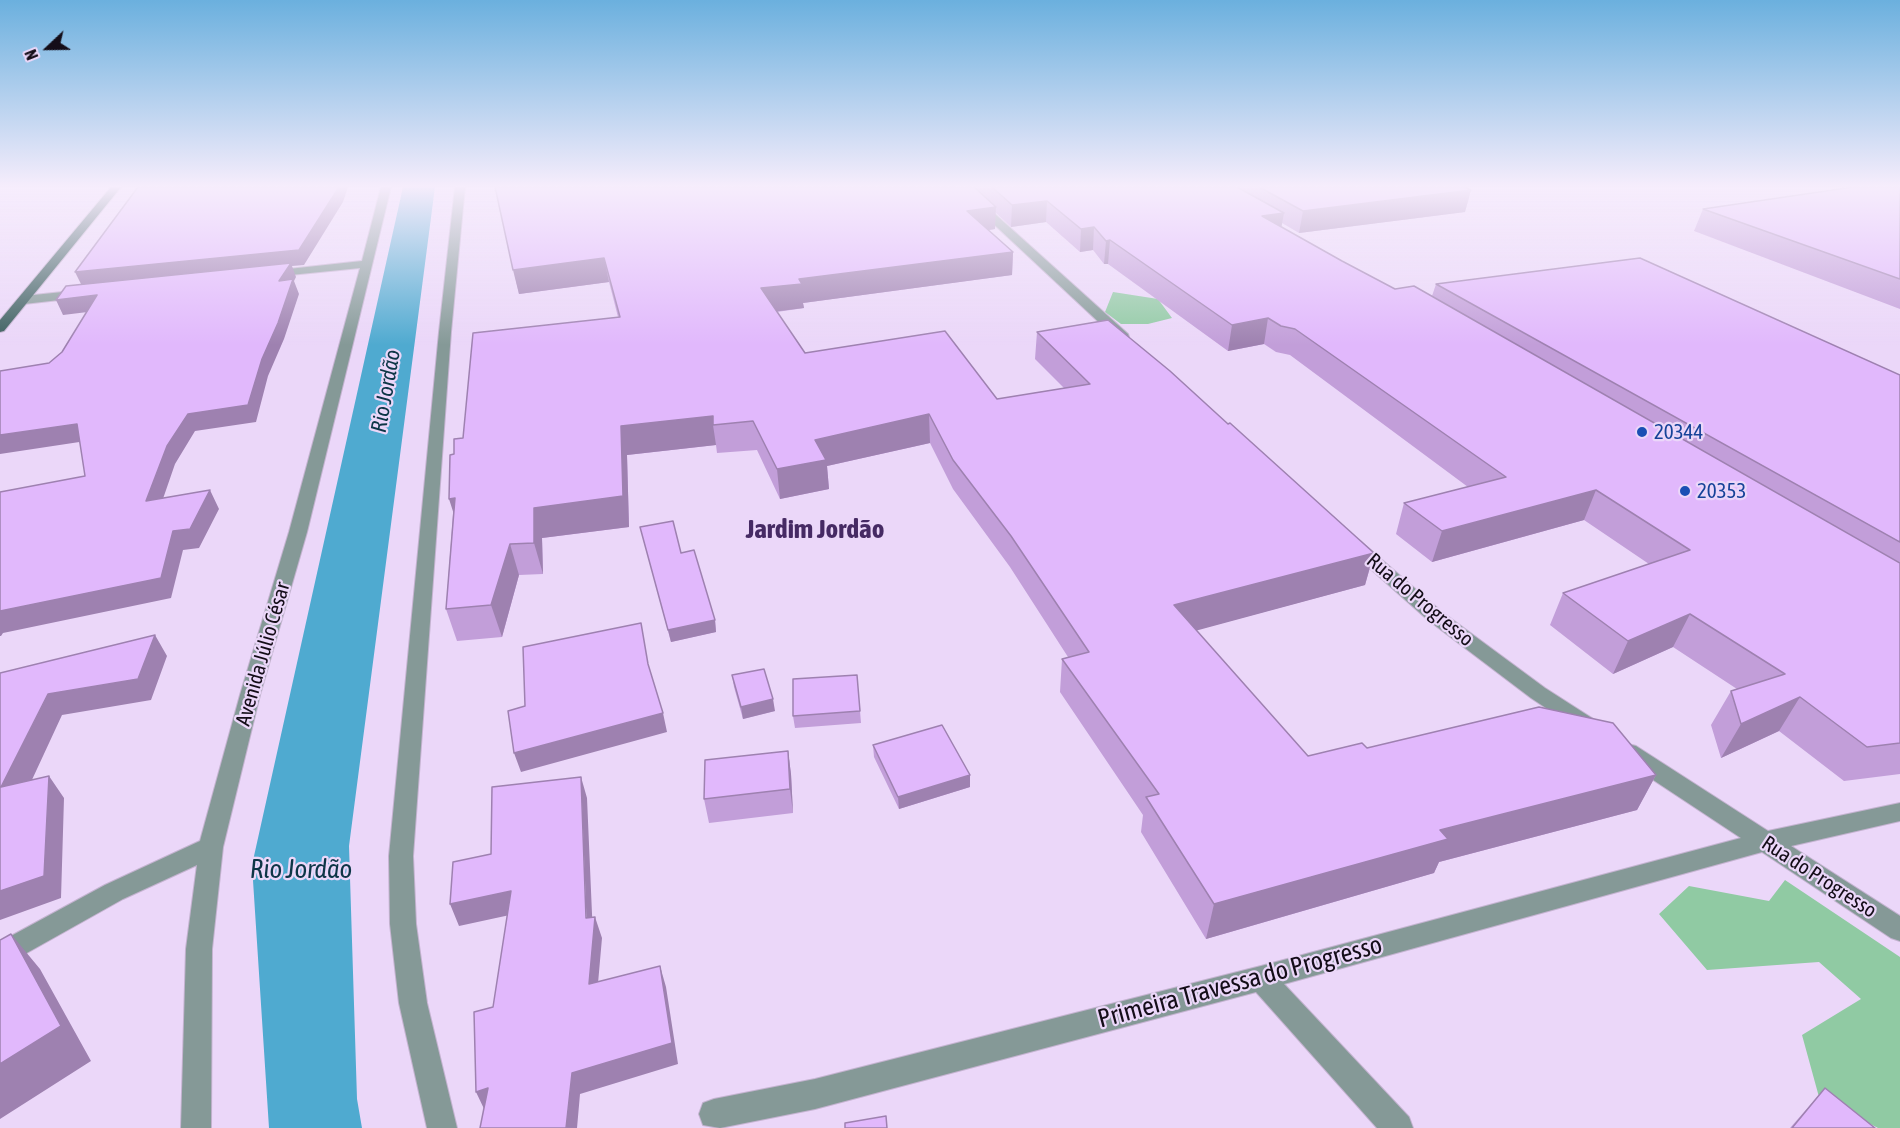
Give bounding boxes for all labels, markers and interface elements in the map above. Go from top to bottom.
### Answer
north arrow [18,18,78,78]
text: N [21,47,41,63]
water label: Rio Jordão [366,348,406,434]
place label: 20344 [1654,419,1703,445]
marker: 20344 [1635,425,1649,439]
place label: 20353 [1697,478,1746,504]
marker: 20353 [1678,484,1692,498]
district label: Jardim Jordão [746,513,884,545]
street label: Rua do Progresso [1361,548,1479,652]
street label: Avenida Júlio César [230,579,296,729]
street label: Rua do Progresso [1757,831,1881,923]
water label: Rio Jordão [250,853,352,885]
street label: Primeira Travessa do Progresso [1094,929,1386,1035]

